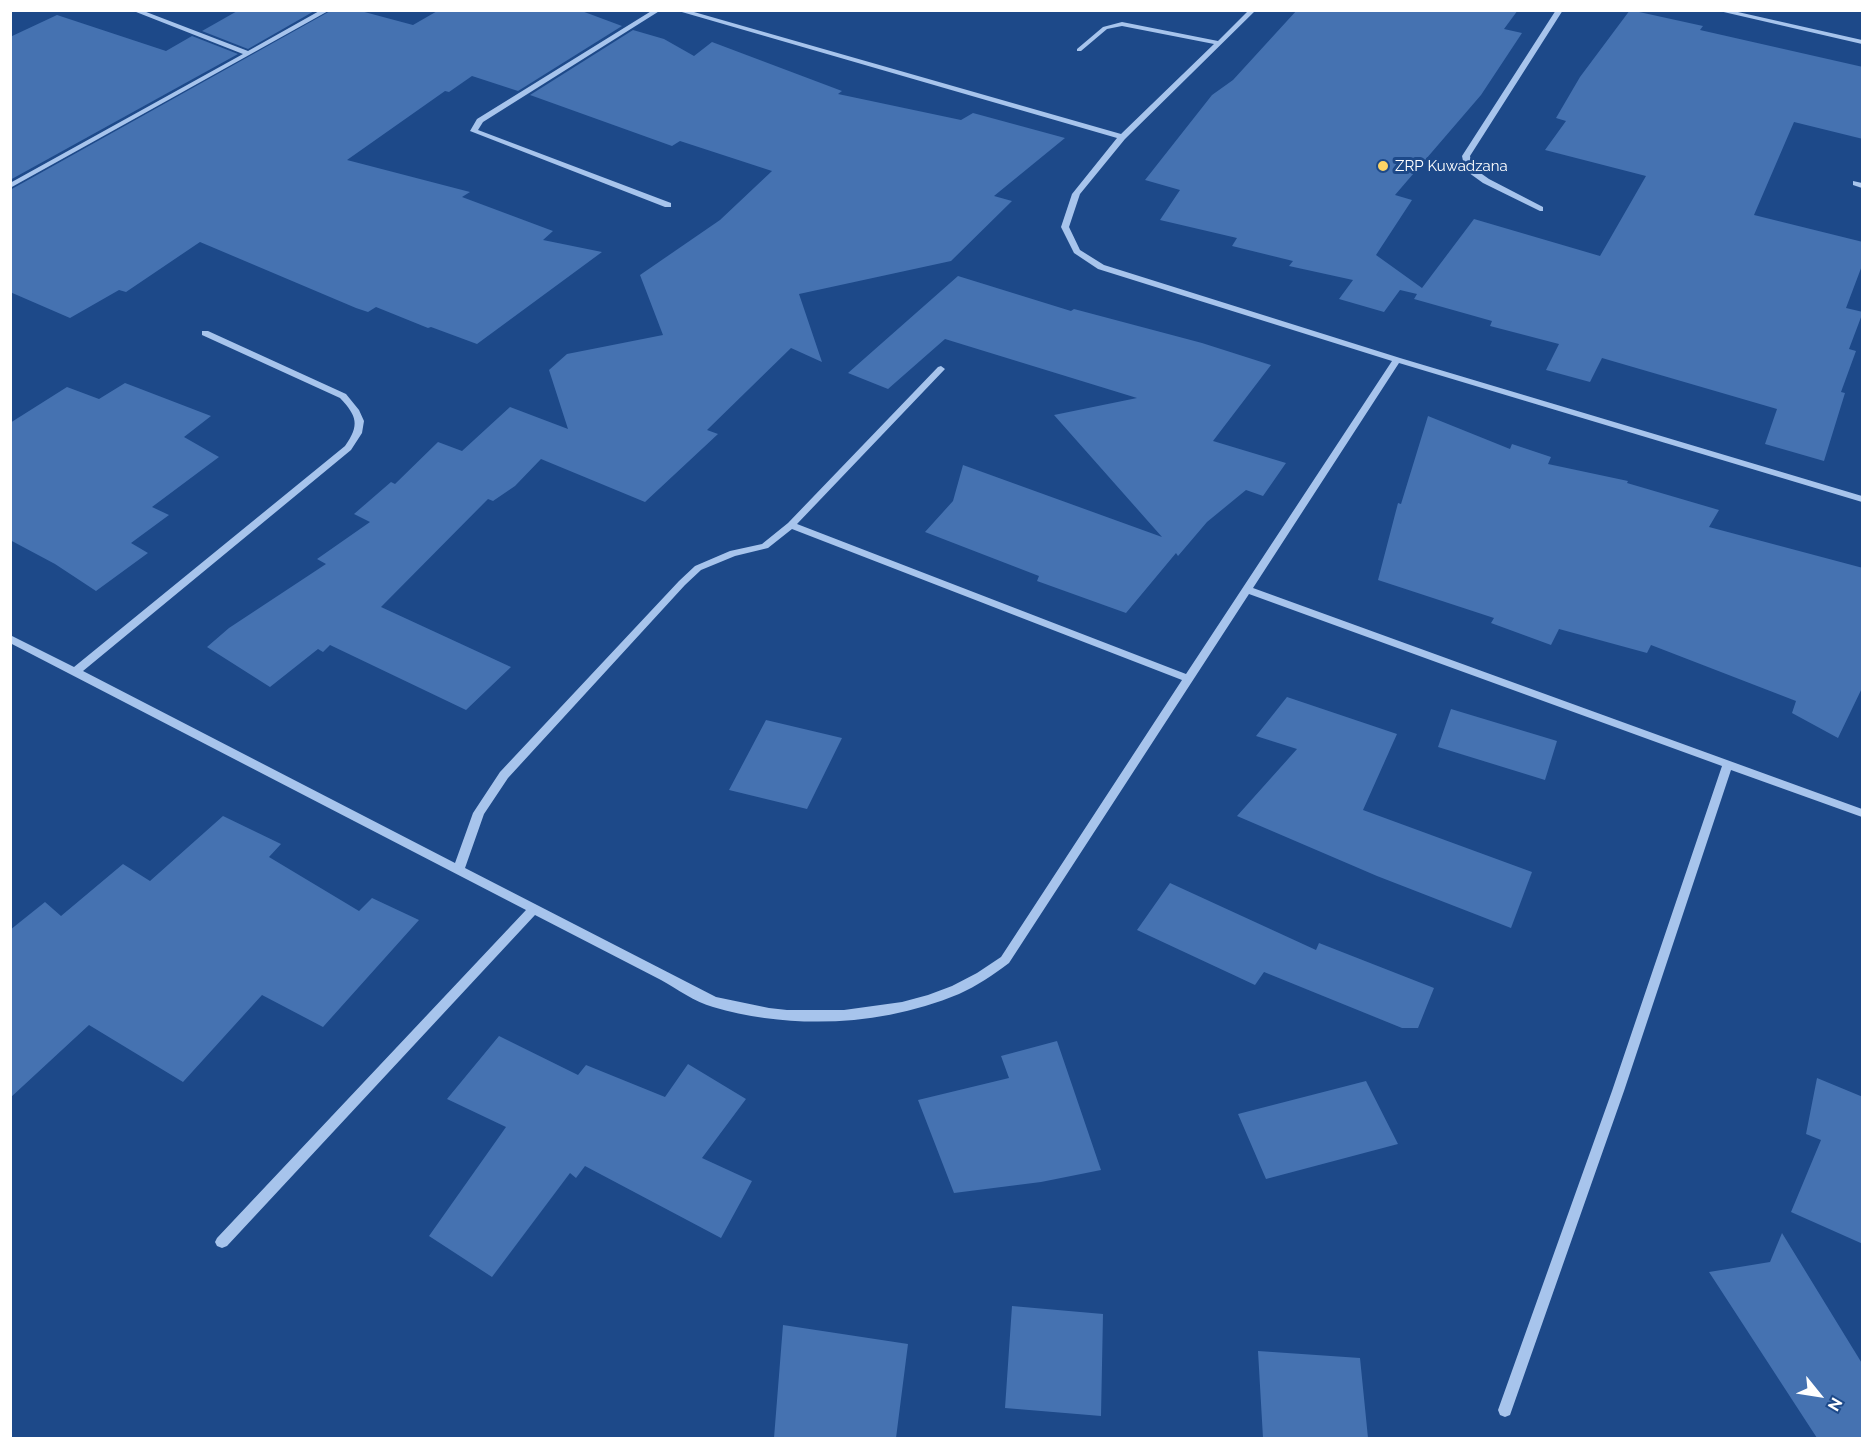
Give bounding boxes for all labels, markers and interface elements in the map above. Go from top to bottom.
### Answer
place label: ZRP Kuwadzana [1395,157,1508,175]
marker: ZRP Kuwadzana [1376,159,1390,173]
north arrow [1789,1365,1849,1425]
text: N [1824,1394,1846,1414]

